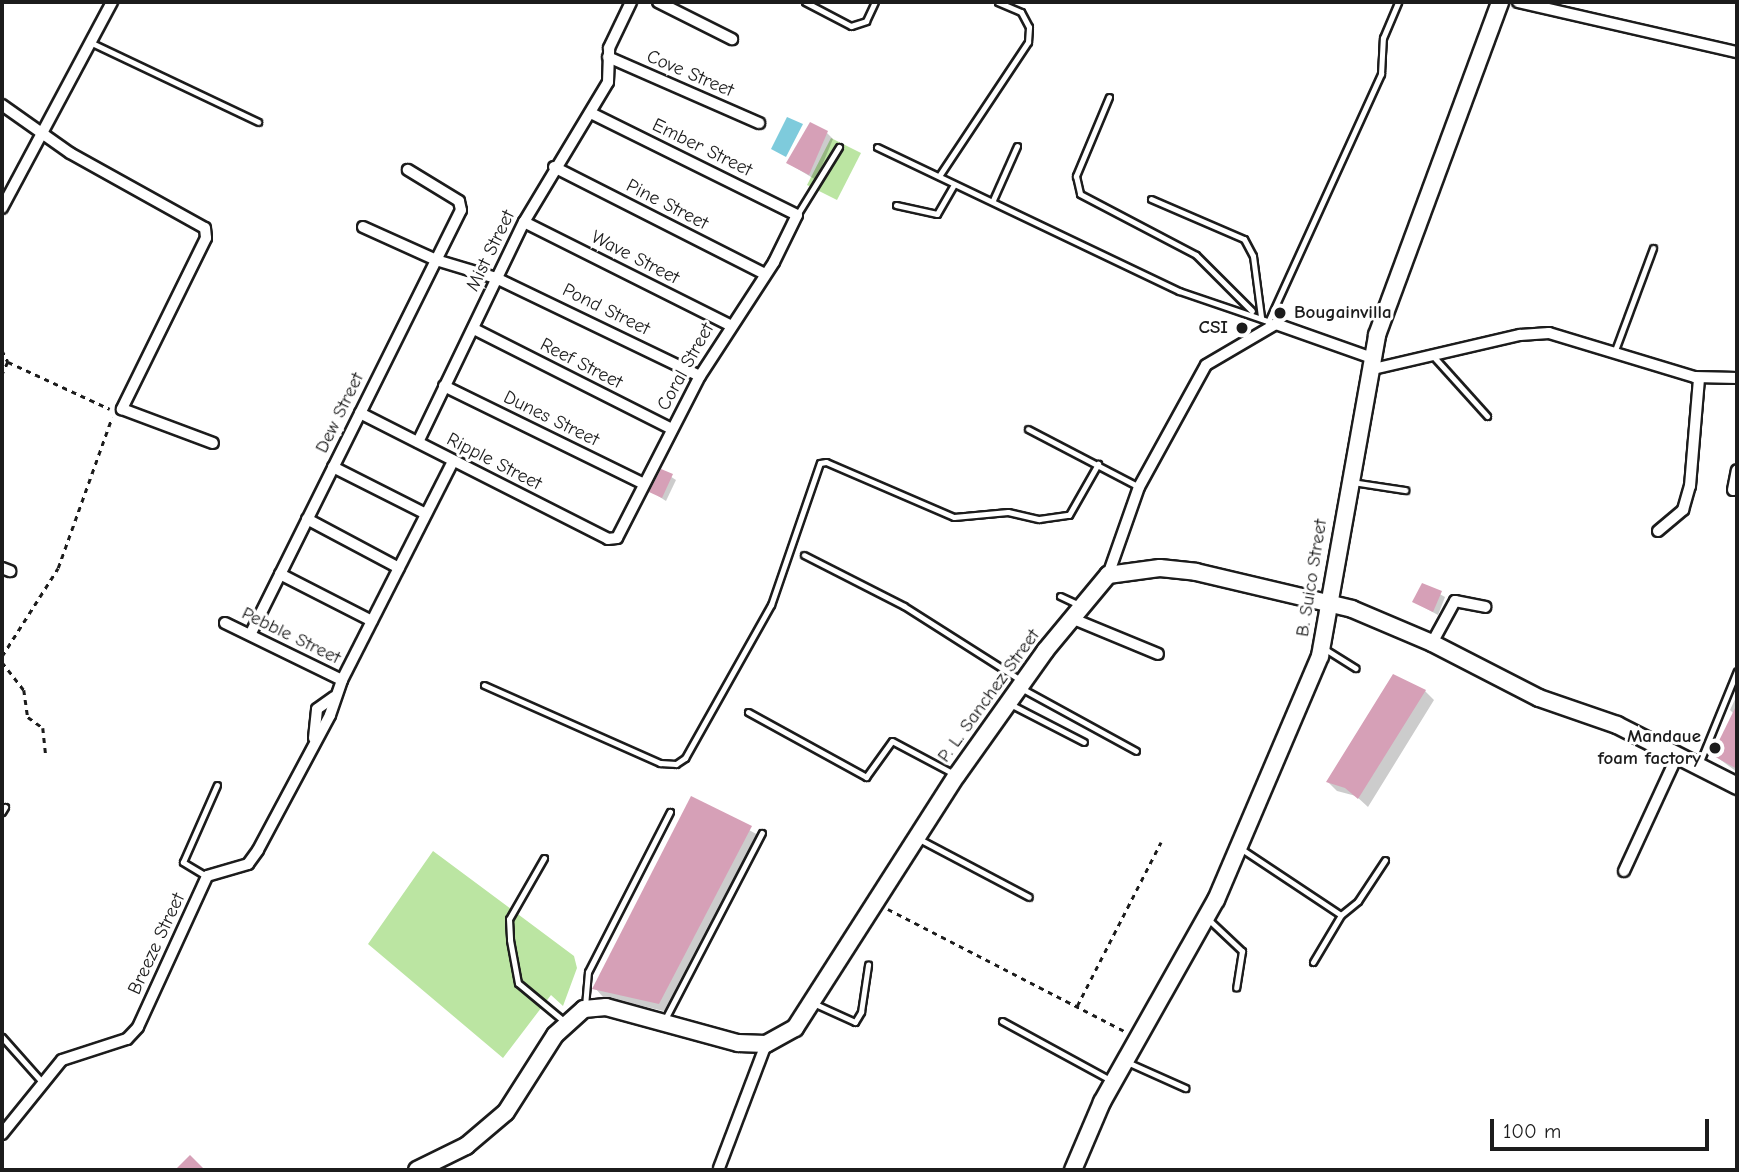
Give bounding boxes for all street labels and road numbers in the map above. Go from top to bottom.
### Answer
street label: Cove Street [643,45,737,103]
street label: Ember Street [648,114,756,182]
street label: Pine Street [622,175,712,235]
street label: Mist Street [462,207,520,295]
street label: Wave Street [587,226,683,290]
street label: Pond Street [559,279,653,341]
street label: Coral Street [653,319,719,415]
street label: Reef Street [536,334,626,394]
street label: Dew Street [311,369,369,457]
street label: Dunes Street [499,386,603,452]
street label: Ripple Street [443,428,545,496]
street label: B. Suico Street [1291,518,1333,638]
street label: Pebble Street [238,602,344,670]
street label: P. L. Sanchez Street [933,625,1045,767]
street label: Breeze Street [124,890,190,998]

